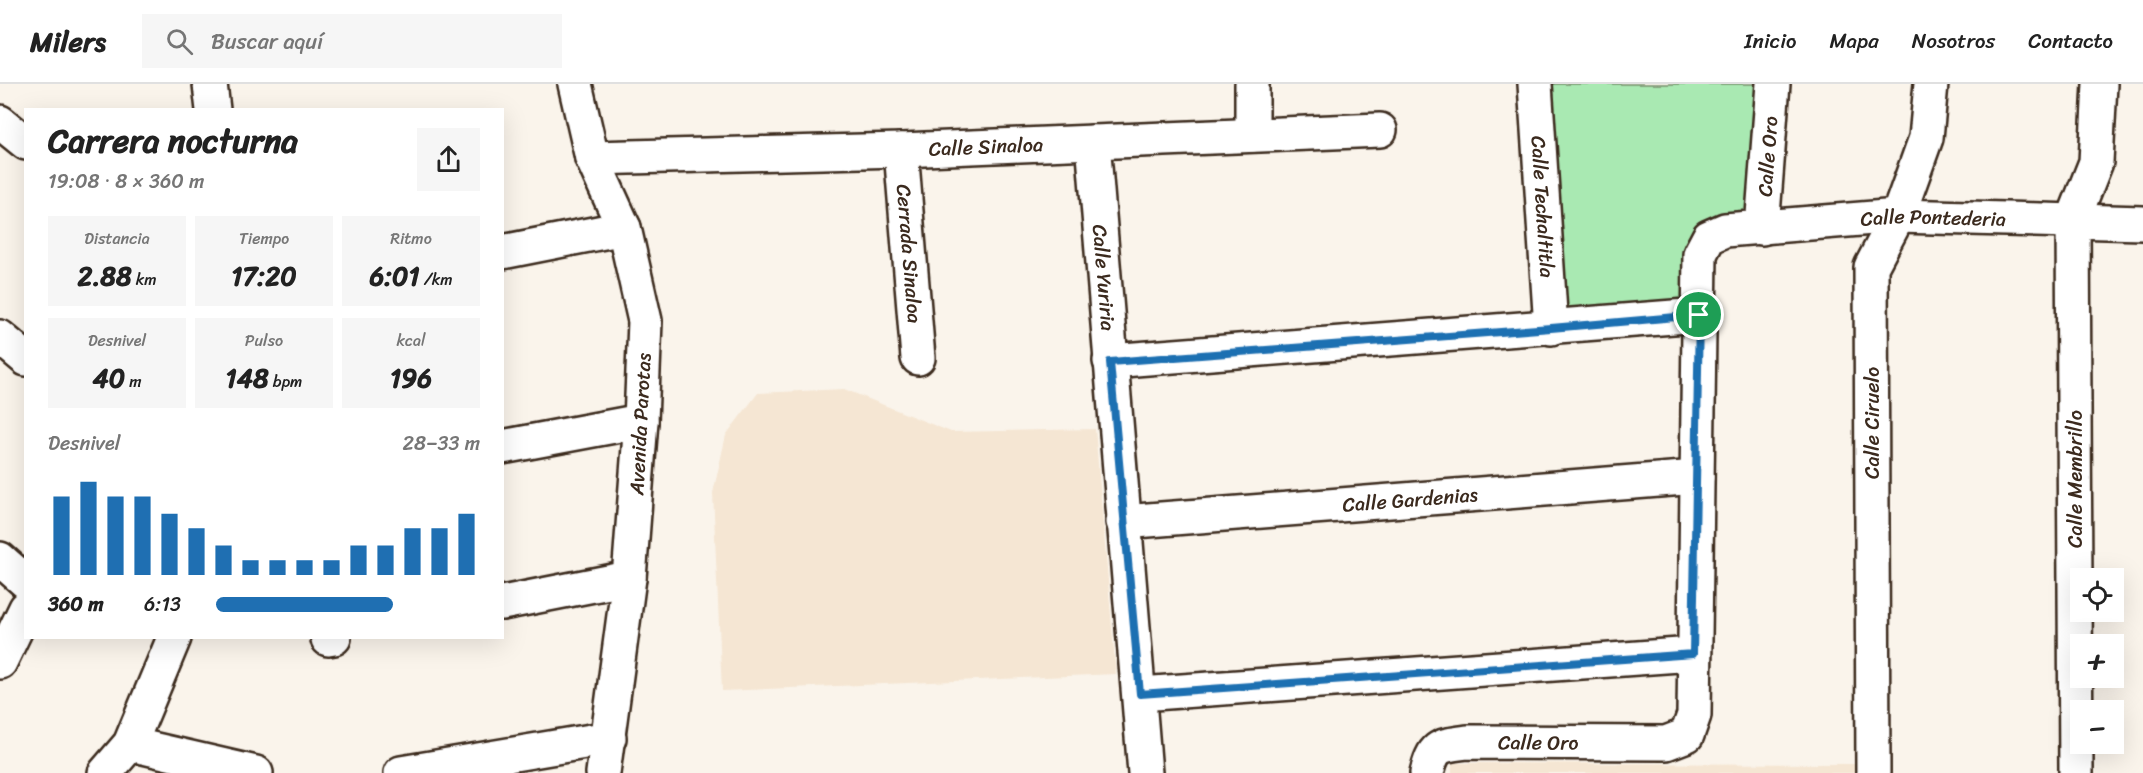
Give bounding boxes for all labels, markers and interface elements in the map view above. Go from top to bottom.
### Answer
search box [142,14,562,68]
text: Milers [30,17,106,66]
text: Buscar aquí [211,22,323,61]
text: Inicio [1744,22,1796,60]
text: Mapa [1829,22,1879,60]
text: Nosotros [1912,22,1995,60]
text: Contacto [2028,22,2113,60]
icon: search [163,25,196,58]
text: Carrera nocturna [48,112,298,170]
street label: Calle Oro [1747,115,1789,198]
street label: Calle Sinaloa [928,127,1044,167]
button: share [417,128,480,191]
street label: Calle Techaltitla [1520,135,1565,279]
text: 19:08 · 8 × 360 m [48,164,204,199]
street label: Cerrada Sinaloa [886,183,932,325]
street label: Calle Pontederia [1859,199,2006,237]
street label: Calle Yuriria [1082,223,1125,332]
text: Distancia [84,224,150,253]
text: Tiempo [239,224,289,253]
text: Ritmo [390,224,432,253]
text: 2.88 [77,253,132,299]
text: 17:20 [231,253,297,299]
text: 6:01 [369,253,420,299]
text: km [132,265,157,294]
text: /km [420,265,453,294]
pin [1673,289,1724,340]
icon: arrive [1682,298,1715,331]
text: Desnivel [88,326,146,355]
text: Pulso [245,326,283,355]
text: kcal [396,326,426,355]
street label: Avenida Parotas [619,351,662,497]
text: 40 [92,355,125,401]
text: 148 [226,355,269,401]
text: 196 [390,355,432,401]
text: m [125,367,142,396]
text: bpm [269,367,302,396]
street label: Calle Ciruelo [1855,367,1890,479]
street label: Calle Membrillo [2058,410,2093,548]
text: Desnivel [48,426,120,461]
text: 28–33 m [403,426,480,461]
street label: Calle Gardenias [1341,477,1480,523]
map controls [2070,568,2124,754]
button: locate [2070,568,2124,622]
text: 360 m [48,587,104,622]
text: 6:13 [144,587,181,622]
button: + [2070,634,2124,688]
button: − [2070,700,2124,754]
street label: Calle Oro [1498,725,1579,761]

